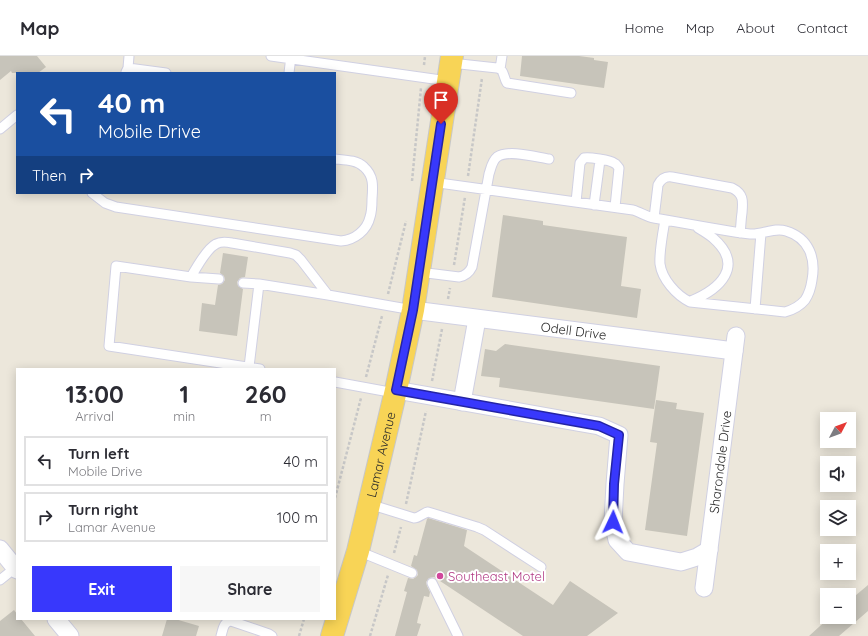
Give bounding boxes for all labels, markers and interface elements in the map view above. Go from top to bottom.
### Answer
text: Map [20,16,59,40]
text: Home [625,19,664,37]
text: Map [686,19,714,37]
text: About [736,19,775,37]
text: Contact [797,19,848,37]
pin [424,83,458,124]
text: 40 m [98,85,165,120]
icon: left [32,88,84,140]
icon: arrive [430,89,452,111]
text: Mobile Drive [98,120,201,143]
icon: right [75,164,97,186]
text: Then [32,166,67,185]
street label: Odell Drive [540,318,608,343]
text: 13:00 [65,379,124,409]
text: 1 [180,379,189,409]
text: 260 [245,379,286,409]
text: Arrival [75,408,114,424]
text: min [173,408,195,424]
text: m [260,408,272,424]
street label: Lamar Avenue [363,410,399,499]
street label: Sharondale Drive [706,410,734,514]
north arrow [820,412,856,448]
map controls [820,412,856,624]
text: Turn left [68,444,130,463]
icon: left [34,450,56,472]
text: 40 m [283,452,318,471]
button: sound [820,456,856,492]
text: Mobile Drive [68,463,142,479]
text: Turn right [68,500,139,519]
button: layers [820,500,856,536]
position arrow [592,501,634,543]
icon: right [34,506,56,528]
text: 100 m [277,508,318,527]
text: Lamar Avenue [68,519,156,535]
button: + [820,544,856,580]
button: Exit [32,566,172,612]
button: Share [180,566,320,612]
place label: Southeast Motel [448,568,545,584]
marker: Southeast Motel [435,571,445,581]
button: − [820,588,856,624]

